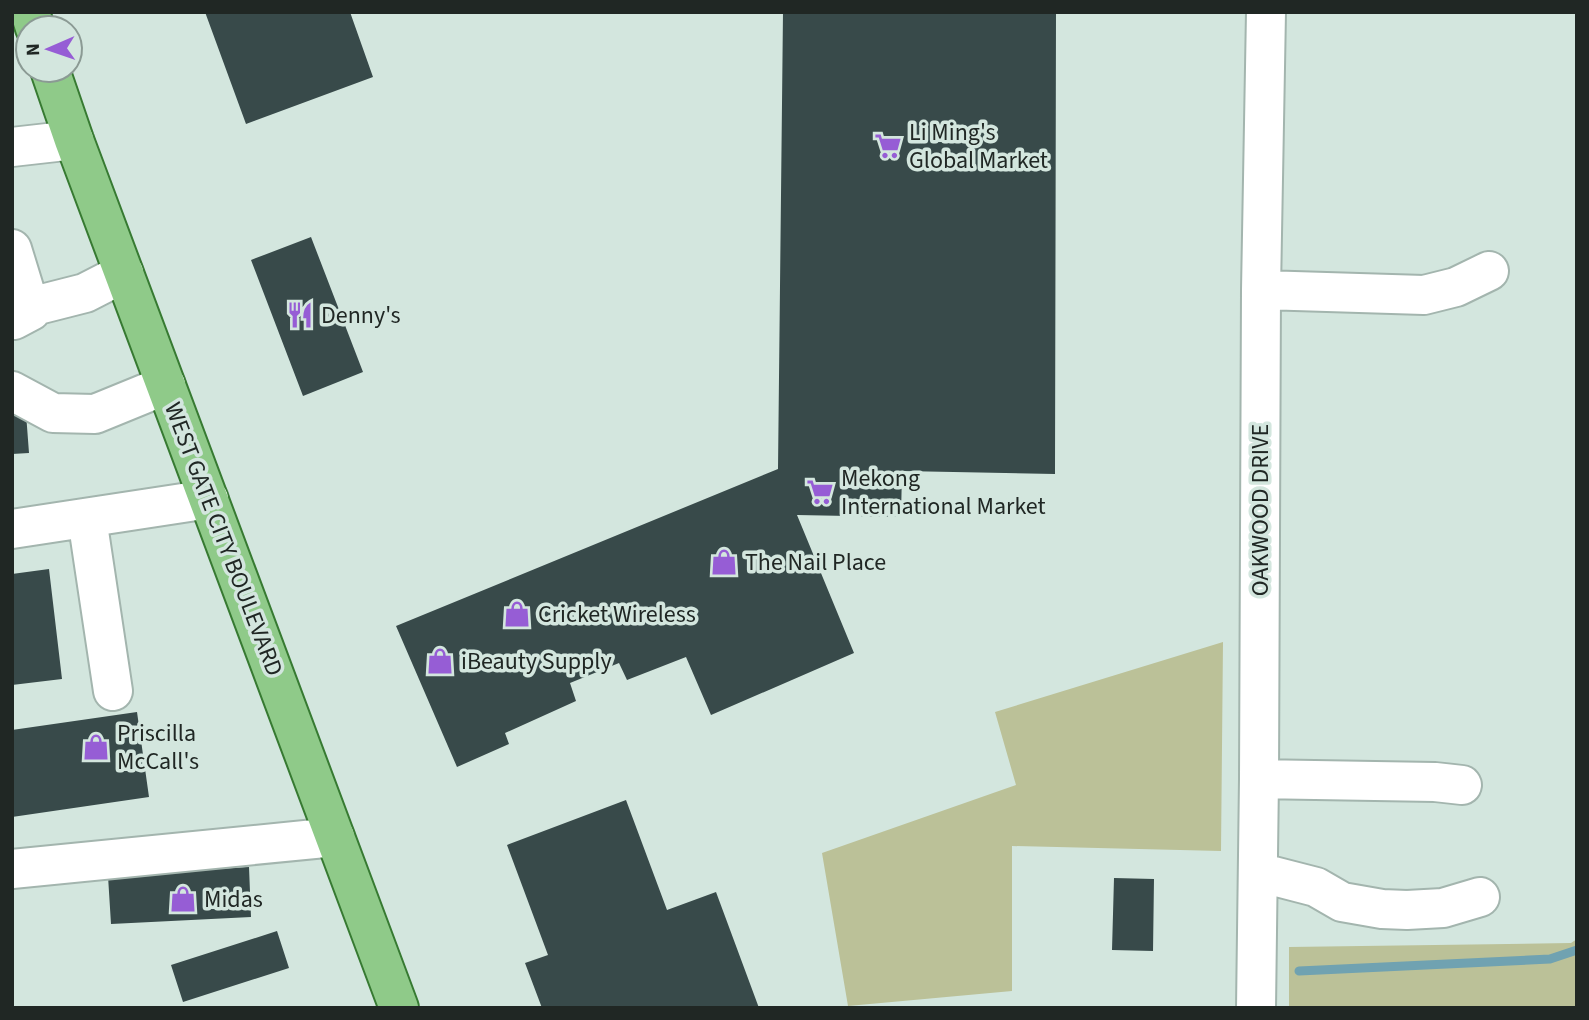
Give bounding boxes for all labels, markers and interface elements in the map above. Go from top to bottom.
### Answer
north arrow [14,14,84,84]
text: N [20,43,47,56]
place label: Li Ming's Global Market [909,115,1048,178]
supermarket icon: Li Ming's Global Market [873,131,903,161]
place label: Denny's [321,298,401,333]
restaurant icon: Denny's [285,300,315,330]
street label: WEST GATE CITY BOULEVARD [155,397,292,681]
street label: OAKWOOD DRIVE [1243,424,1278,596]
place label: Mekong International Market [841,461,1046,524]
supermarket icon: Mekong International Market [805,477,835,507]
place label: The Nail Place [745,545,886,580]
shop icon: The Nail Place [709,547,739,577]
place label: Cricket Wireless [538,597,696,632]
shop icon: Cricket Wireless [502,599,532,629]
place label: iBeauty Supply [461,644,612,679]
shop icon: iBeauty Supply [425,646,455,676]
place label: Priscilla McCall's [117,716,199,779]
shop icon: Priscilla McCall's [81,732,111,762]
place label: Midas [204,882,263,917]
shop icon: Midas [168,884,198,914]

